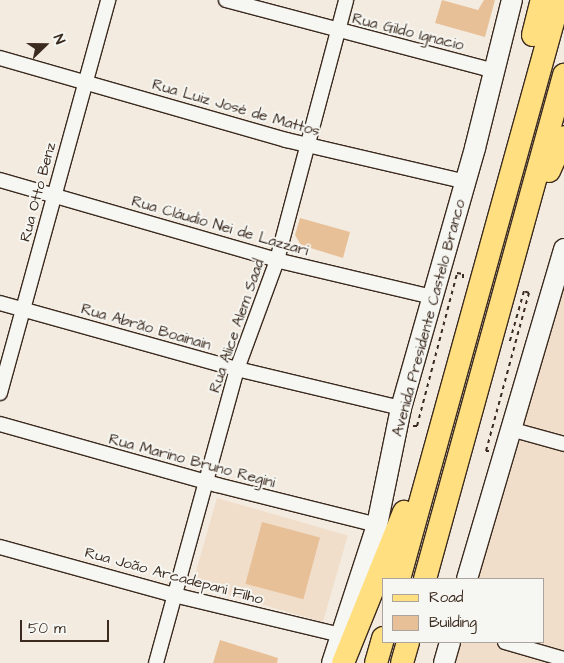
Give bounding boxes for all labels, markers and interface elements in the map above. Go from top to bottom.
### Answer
street label: Rua Gildo Ignacio [350,9,466,55]
north arrow [20,20,70,70]
text: N [48,32,70,47]
street label: Rua Luiz José de Mattos [150,75,322,141]
street label: Rua Otto Benz [16,140,60,244]
street label: Rua Cláudio Nei de Lazzari [129,192,311,260]
street label: Avenida Presidente Castelo Branco [389,198,469,438]
street label: Rua Alice Alem Saad [206,257,268,395]
street label: Rua Abrão Boainain [79,300,213,354]
street label: Rua Marino Bruno Regini [107,430,277,492]
street label: Rua João Arcadepani Filho [83,544,265,608]
legend [382,578,544,643]
text: Road [429,587,463,608]
scale bar [22,610,111,642]
text: Building [429,612,477,633]
text: 50 m [28,618,66,639]

